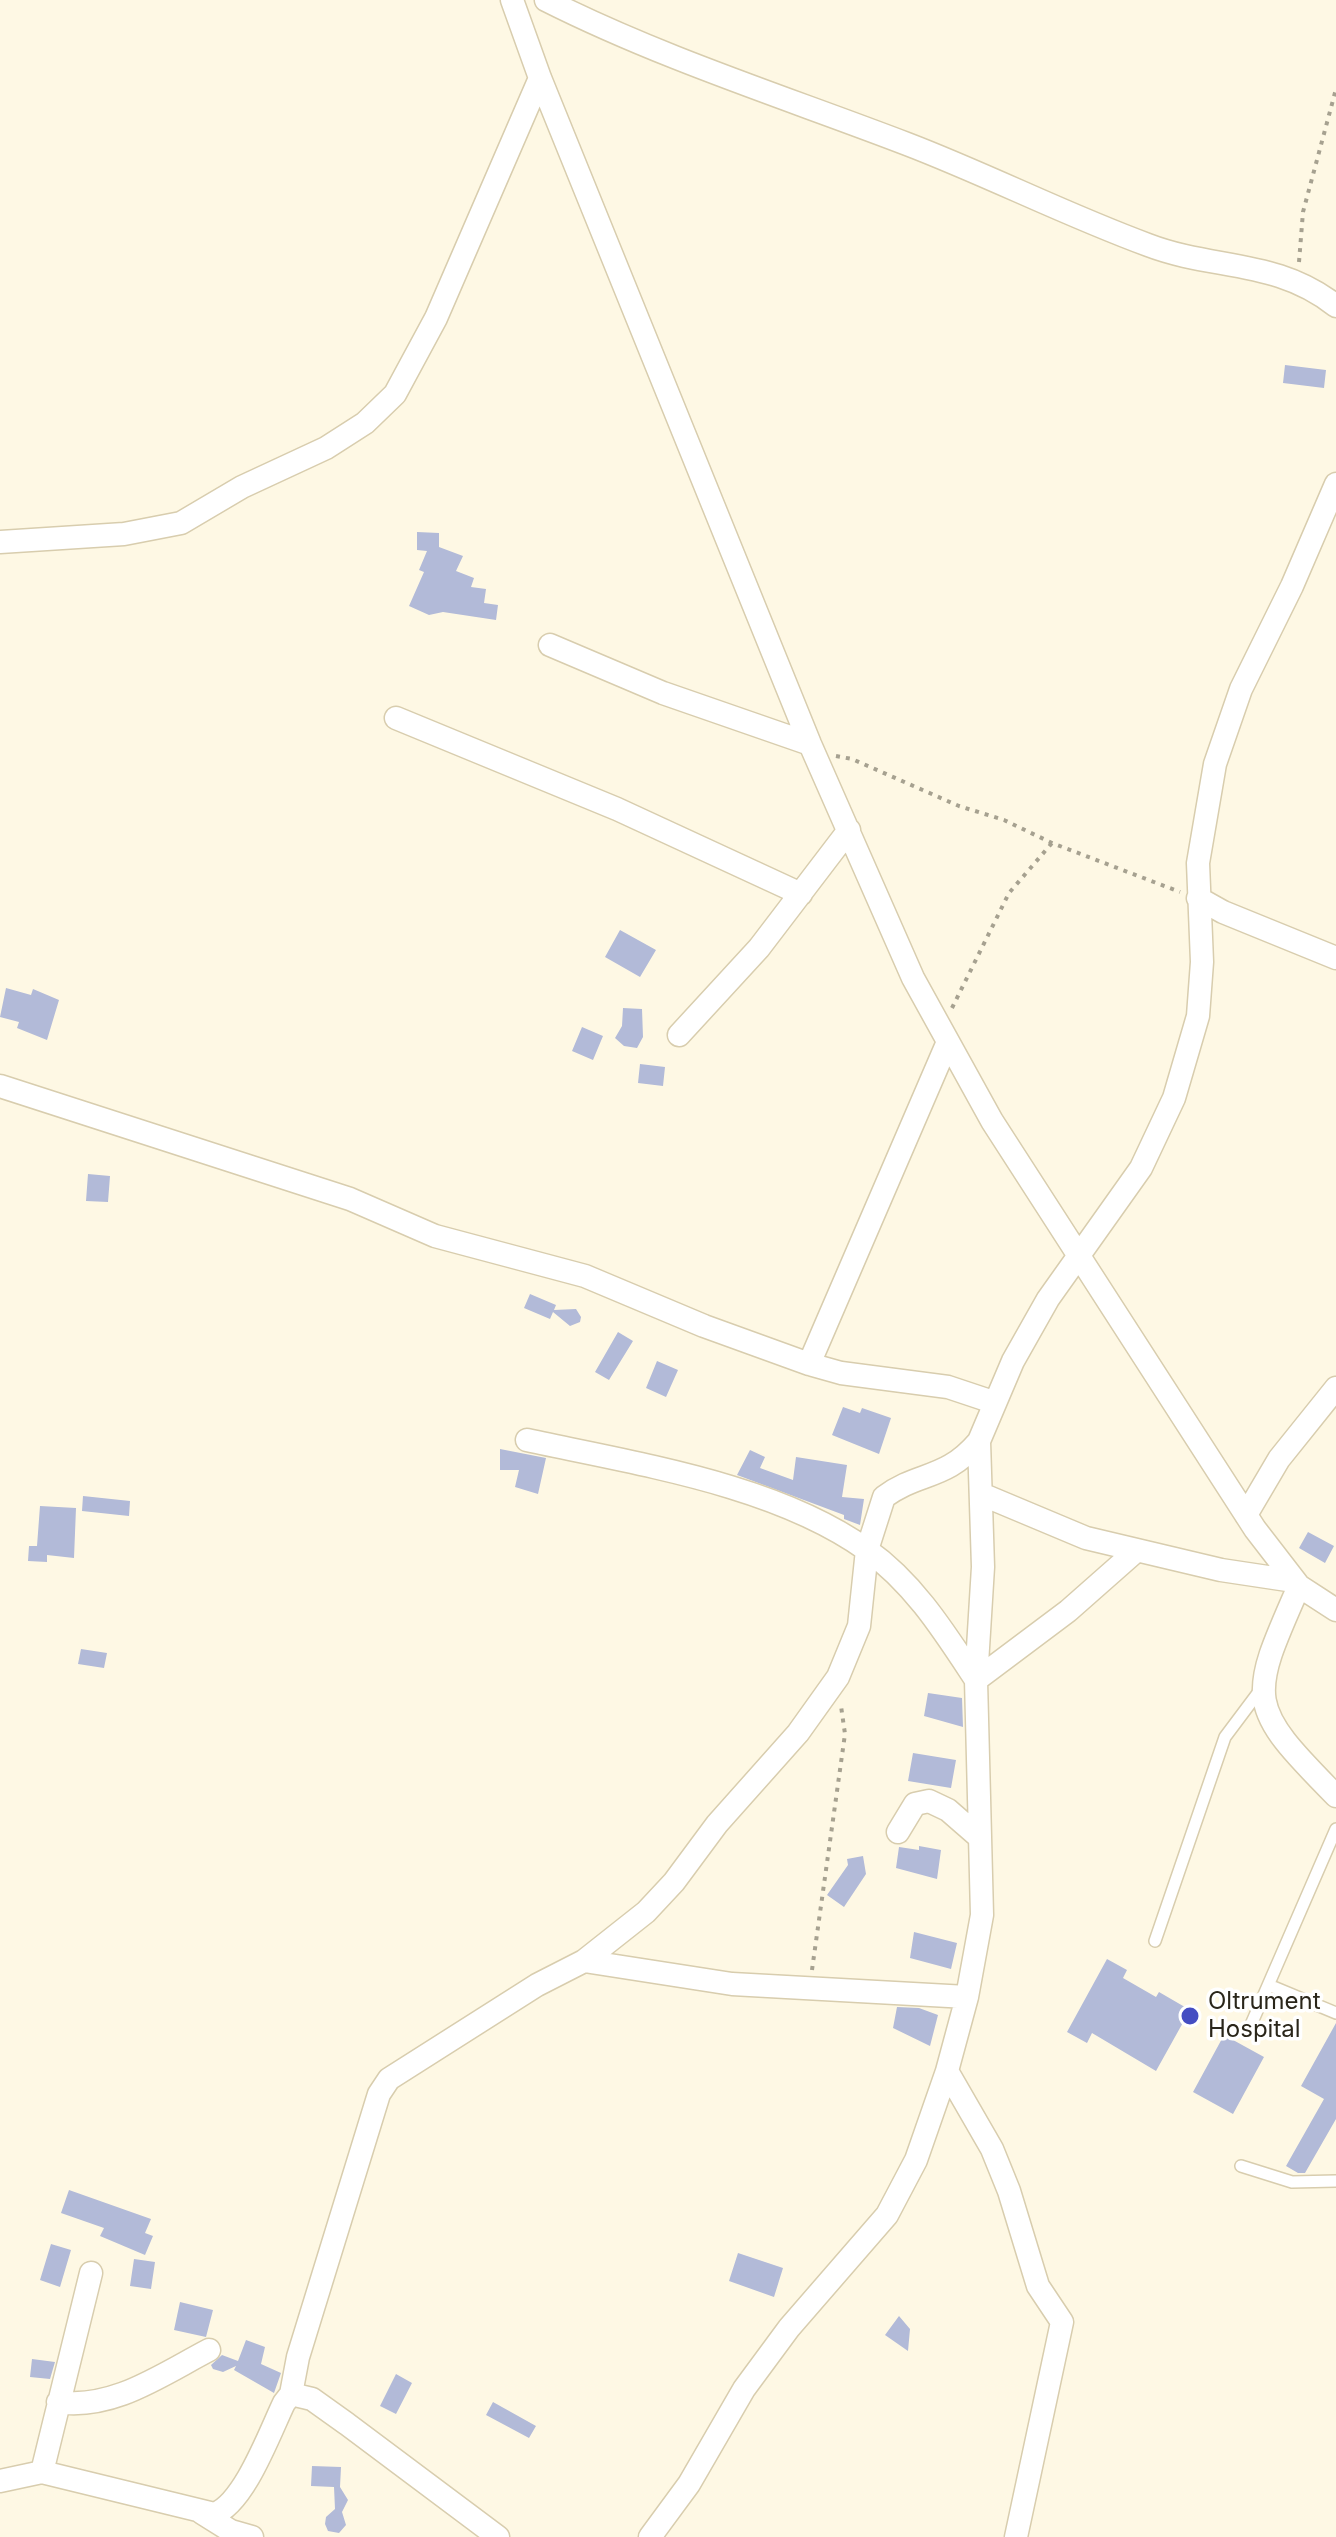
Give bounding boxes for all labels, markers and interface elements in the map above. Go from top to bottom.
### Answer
place label: Oltrument Hospital [1208,1988,1321,2044]
marker: Oltrument Hospital [1179,2005,1201,2027]

